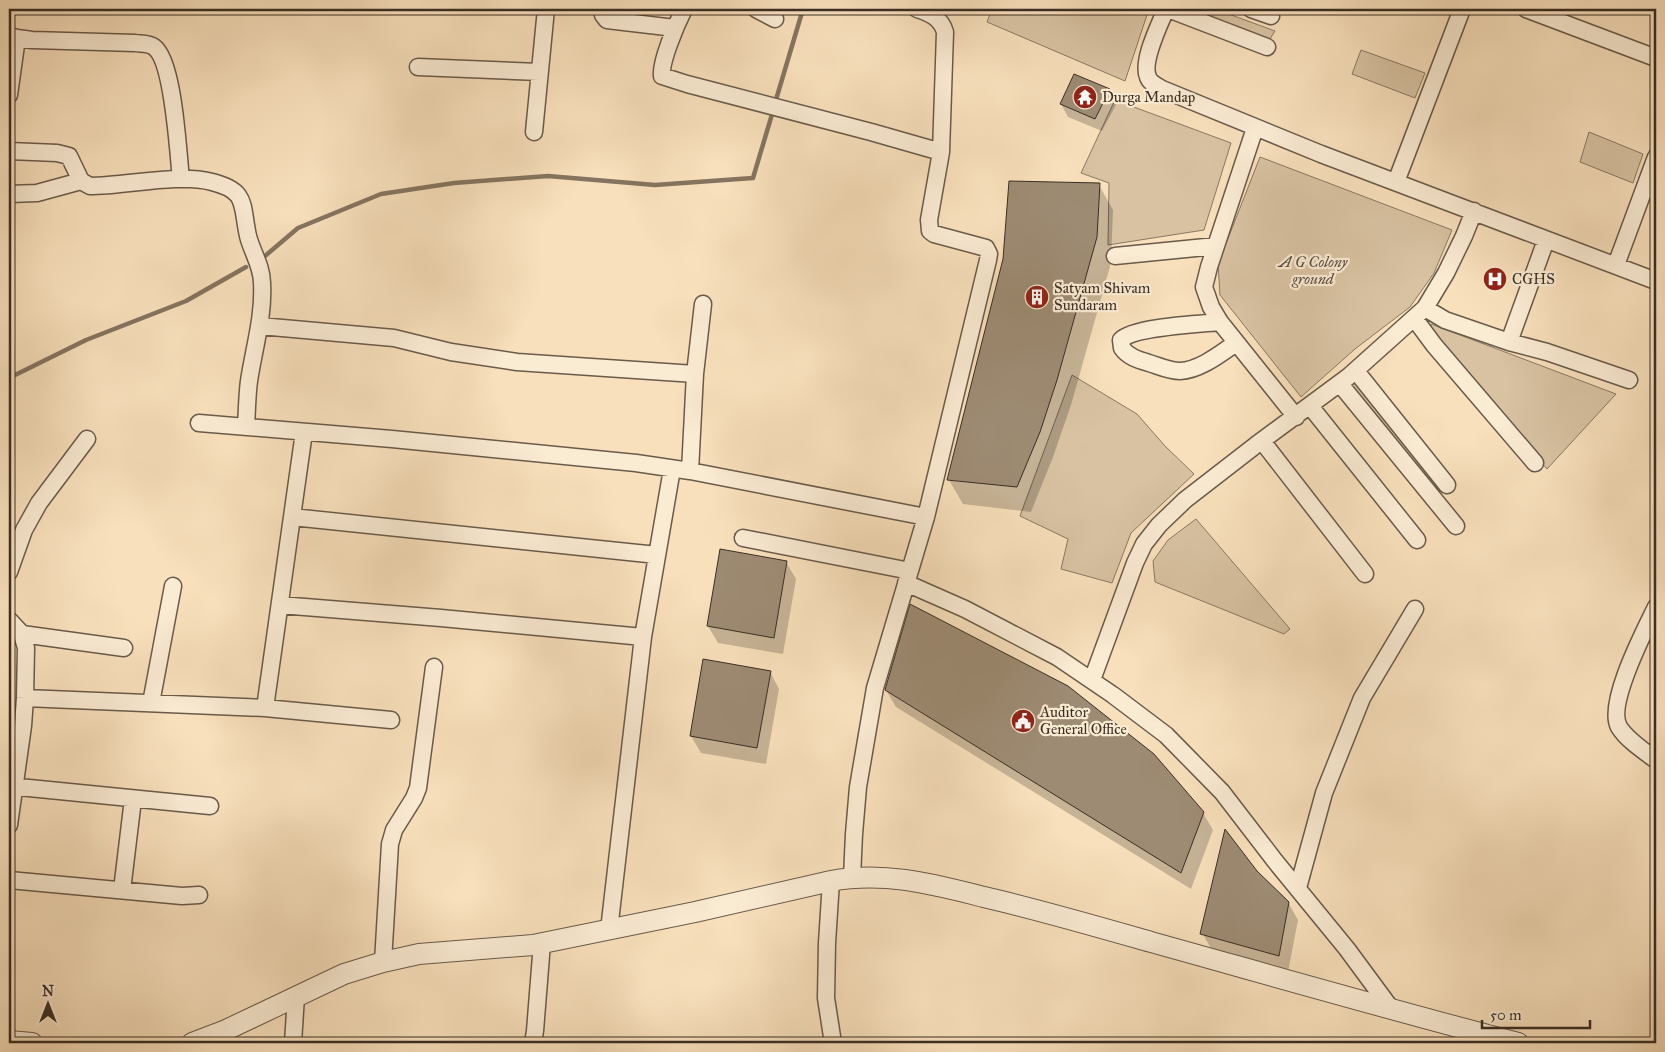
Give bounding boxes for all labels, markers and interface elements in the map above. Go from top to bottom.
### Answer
temple icon: Durga Mandap [1072,84,1098,110]
place label: Durga Mandap [1102,88,1195,106]
park label: A G Colony ground [1277,253,1349,288]
hospital icon: CGHS [1482,266,1508,292]
place label: CGHS [1512,270,1555,288]
place label: Satyam Shivam Sundaram [1054,279,1151,314]
building icon: Satyam Shivam Sundaram [1024,284,1050,310]
place label: Auditor General Office [1039,703,1127,738]
public building icon: Auditor General Office [1010,708,1036,734]
north arrow [22,980,72,1030]
text: N [42,983,54,1000]
scale bar [1482,997,1590,1029]
text: 50 m [1490,1006,1522,1024]

